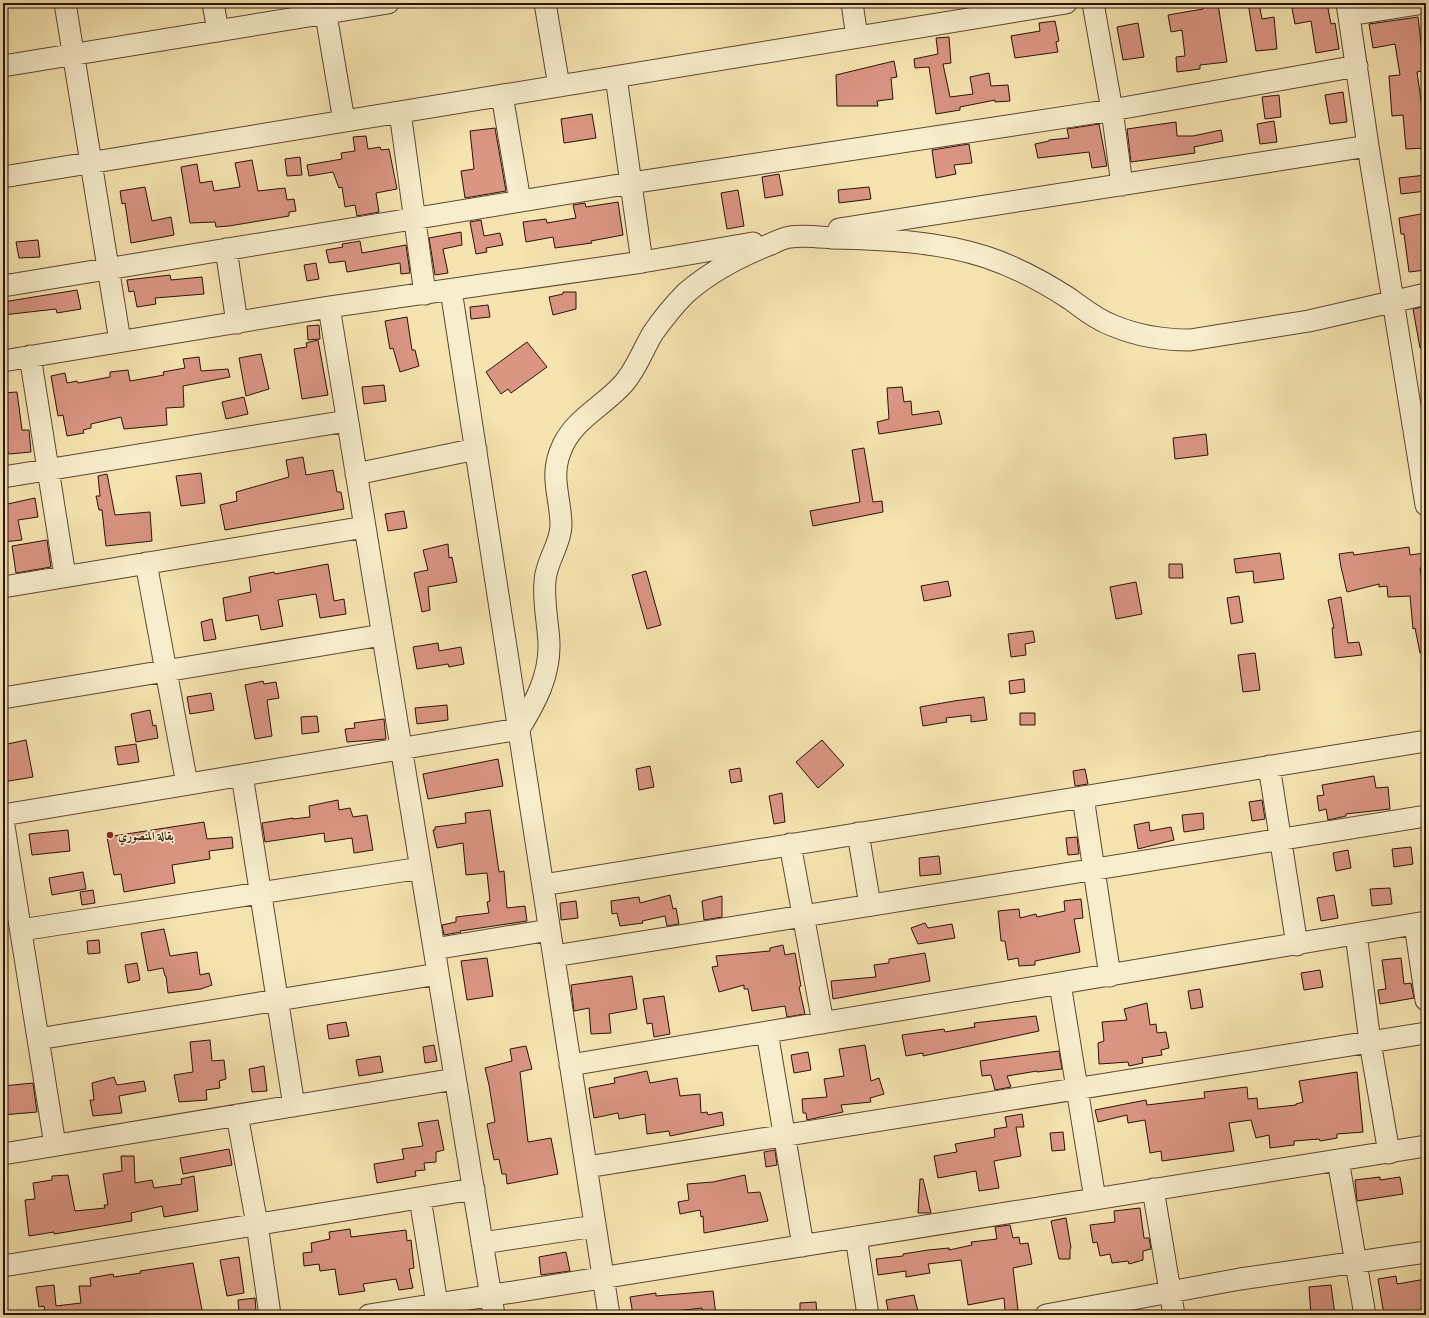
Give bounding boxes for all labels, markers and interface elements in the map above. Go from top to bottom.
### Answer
place label: بقالة المنصوري [118,828,174,846]
marker: بقالة المنصوري [105,830,115,840]

